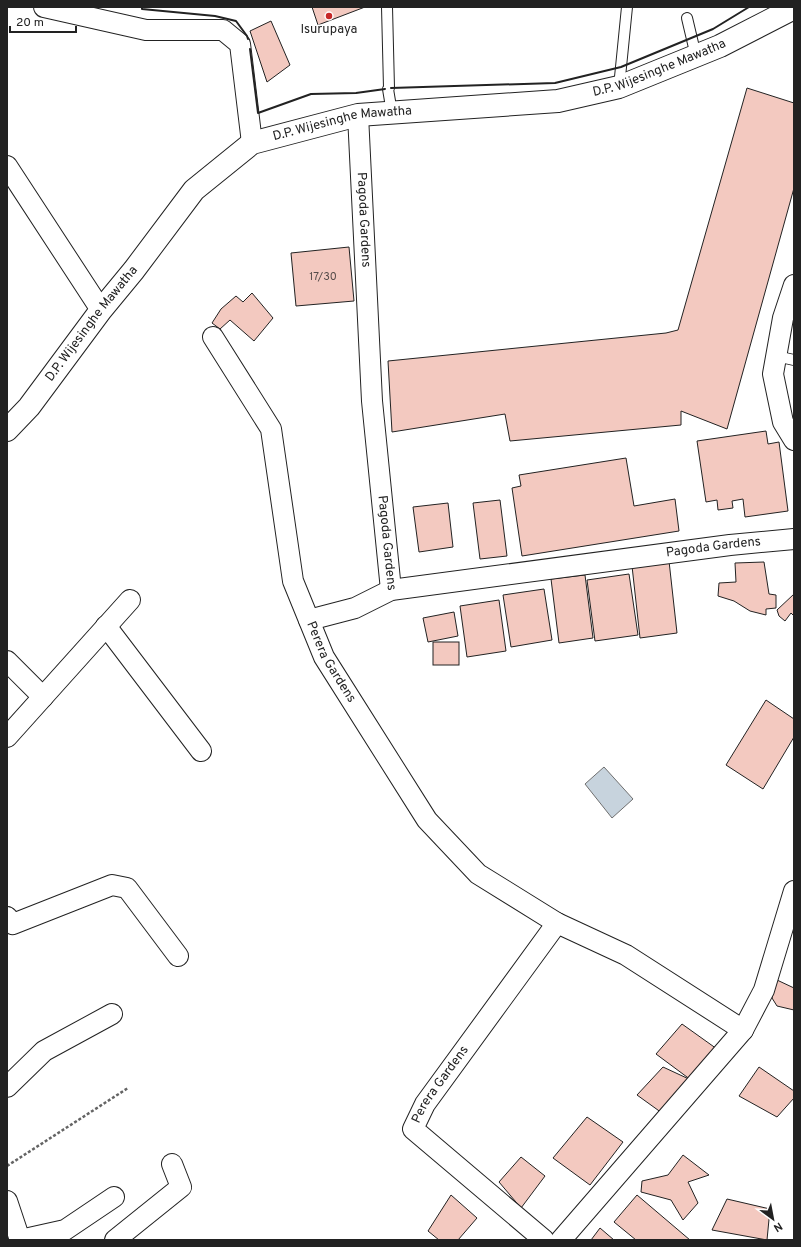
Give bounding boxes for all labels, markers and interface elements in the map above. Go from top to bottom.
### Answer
scale bar [10,8,76,34]
marker: Isurupaya [324,11,334,21]
text: 20 m [16,15,44,31]
place label: Isurupaya [301,22,357,38]
street label: D.P. Wijesinghe Mawatha [591,36,729,101]
street label: D.P. Wijesinghe Mawatha [271,103,412,145]
street label: Pagoda Gardens [353,172,373,268]
street label: D.P. Wijesinghe Mawatha [42,263,142,385]
house number: 17/30 [309,270,337,284]
street label: Pagoda Gardens [374,495,399,591]
street label: Pagoda Gardens [665,534,762,561]
street label: Perera Gardens [302,619,359,706]
street label: Perera Gardens [409,1043,473,1126]
north arrow [753,1199,793,1239]
text: N [771,1219,785,1235]

